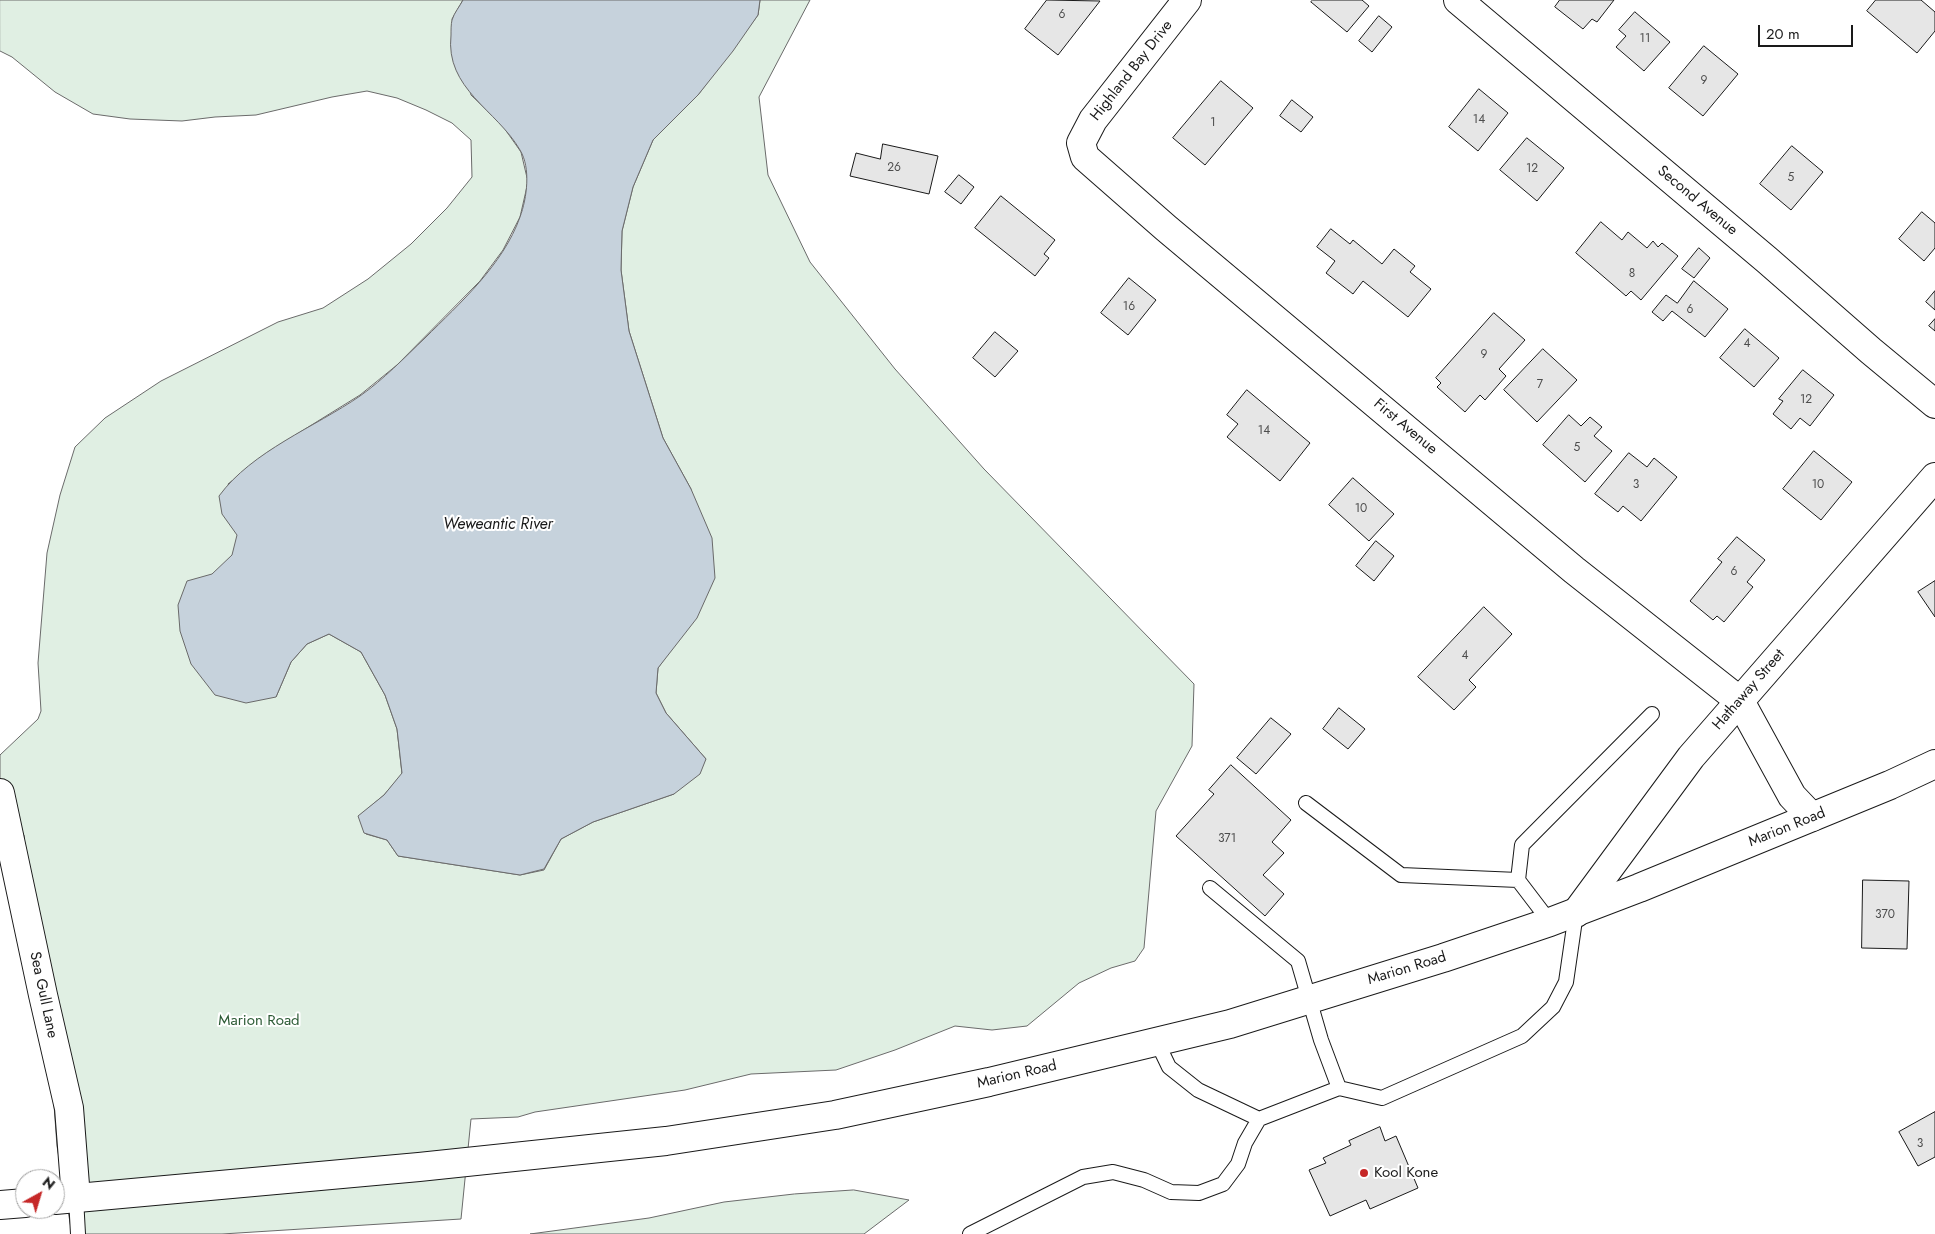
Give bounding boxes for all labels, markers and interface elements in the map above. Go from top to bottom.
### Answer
house number: 6 [1059,8,1065,22]
scale bar [1760,15,1855,47]
street label: Highland Bay Drive [1087,17,1177,125]
text: 20 m [1766,23,1800,45]
house number: 11 [1640,32,1650,46]
house number: 9 [1701,74,1707,88]
house number: 14 [1473,113,1485,127]
house number: 1 [1210,116,1216,130]
house number: 26 [887,161,901,175]
house number: 12 [1526,162,1538,176]
street label: Second Avenue [1653,162,1741,240]
house number: 5 [1788,171,1794,185]
house number: 8 [1629,267,1635,281]
house number: 16 [1123,300,1135,314]
house number: 6 [1687,303,1693,317]
house number: 4 [1744,337,1750,351]
house number: 9 [1481,348,1487,362]
house number: 7 [1537,378,1543,392]
house number: 12 [1800,393,1812,407]
street label: First Avenue [1370,395,1440,459]
house number: 14 [1258,424,1270,438]
house number: 5 [1574,441,1580,455]
house number: 3 [1633,478,1639,492]
house number: 10 [1812,478,1824,492]
house number: 10 [1355,502,1367,516]
water label: Weweantic River [443,515,553,535]
house number: 6 [1731,565,1737,579]
street label: Hathaway Street [1709,646,1789,734]
house number: 4 [1462,649,1468,663]
street label: Marion Road [1746,804,1828,852]
house number: 371 [1218,832,1236,846]
house number: 370 [1875,908,1895,922]
street label: Marion Road [1365,949,1449,989]
street label: Sea Gull Lane [25,950,61,1040]
park label: Marion Road [218,1012,300,1030]
street label: Marion Road [975,1057,1059,1093]
house number: 3 [1917,1137,1923,1151]
place label: Kool Kone [1374,1164,1438,1182]
marker: Kool Kone [1358,1167,1370,1179]
north arrow [15,1169,65,1219]
text: N [38,1172,59,1194]

